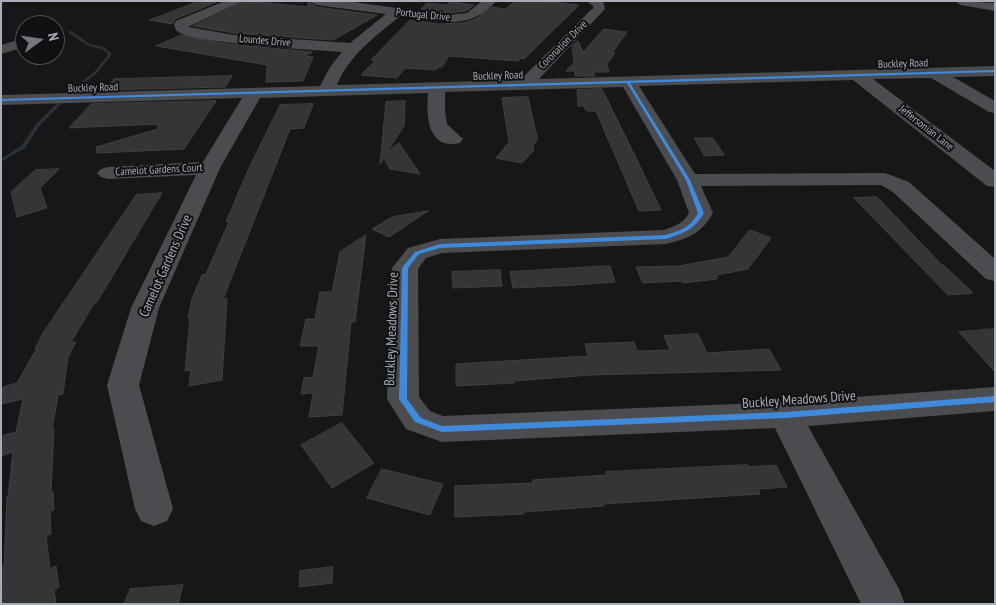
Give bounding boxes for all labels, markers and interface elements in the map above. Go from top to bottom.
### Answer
street label: Portugal Drive [395,6,451,24]
north arrow [15,15,65,65]
street label: Coronation Drive [536,18,590,72]
text: N [44,31,63,42]
street label: Lourdes Drive [239,32,291,50]
street label: Buckley Road [878,57,928,71]
street label: Buckley Road [473,69,523,83]
street label: Buckley Road [68,81,118,95]
street label: Jeffersonian Lane [896,103,956,153]
street label: Camelot Gardens Court [115,161,203,179]
street label: Camelot Gardens Drive [136,212,196,320]
street label: Buckley Meadows Drive [382,272,402,386]
street label: Buckley Meadows Drive [742,388,856,412]

